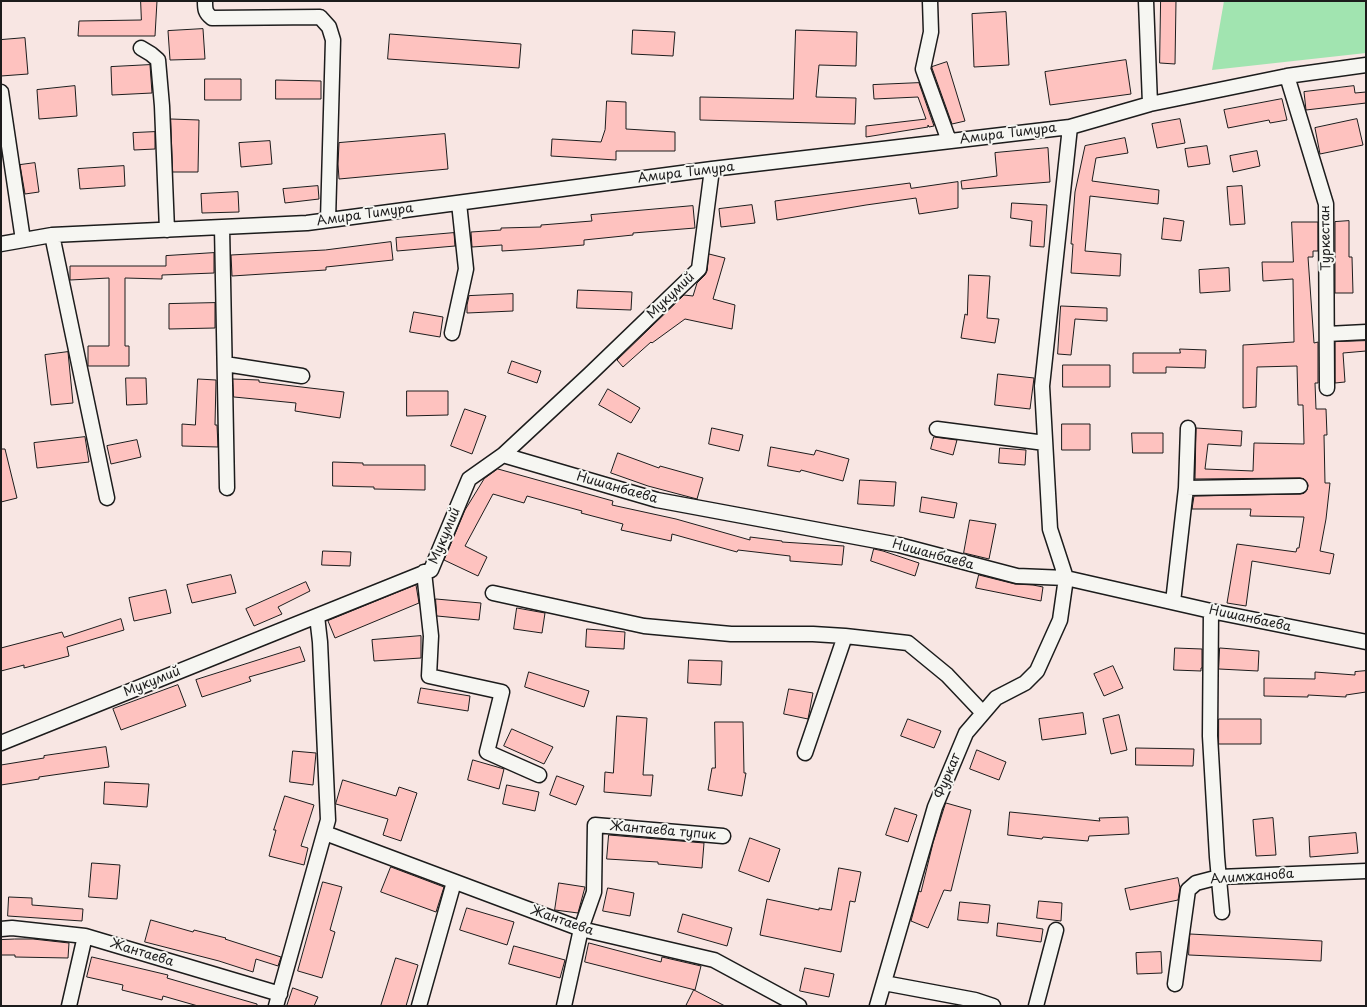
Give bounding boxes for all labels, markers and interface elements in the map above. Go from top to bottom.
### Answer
street label: Амира Тимура [959,120,1057,148]
street label: Амира Тимура [637,159,735,187]
street label: Амира Тимура [316,201,414,229]
street label: Туркестан [1318,205,1334,271]
street label: Мукумий [644,270,698,322]
street label: Нишанбаева [575,469,659,507]
street label: Мукумий [426,505,464,567]
street label: Нишанбаева [891,537,975,573]
street label: Нишанбаева [1207,603,1293,635]
street label: Мукумий [121,664,183,700]
street label: Фуркат [932,751,964,801]
street label: Жантаева тупик [609,819,717,843]
street label: Алимжанова [1210,866,1294,888]
street label: Жантаева [529,903,595,939]
street label: Жантаева [108,936,176,970]

